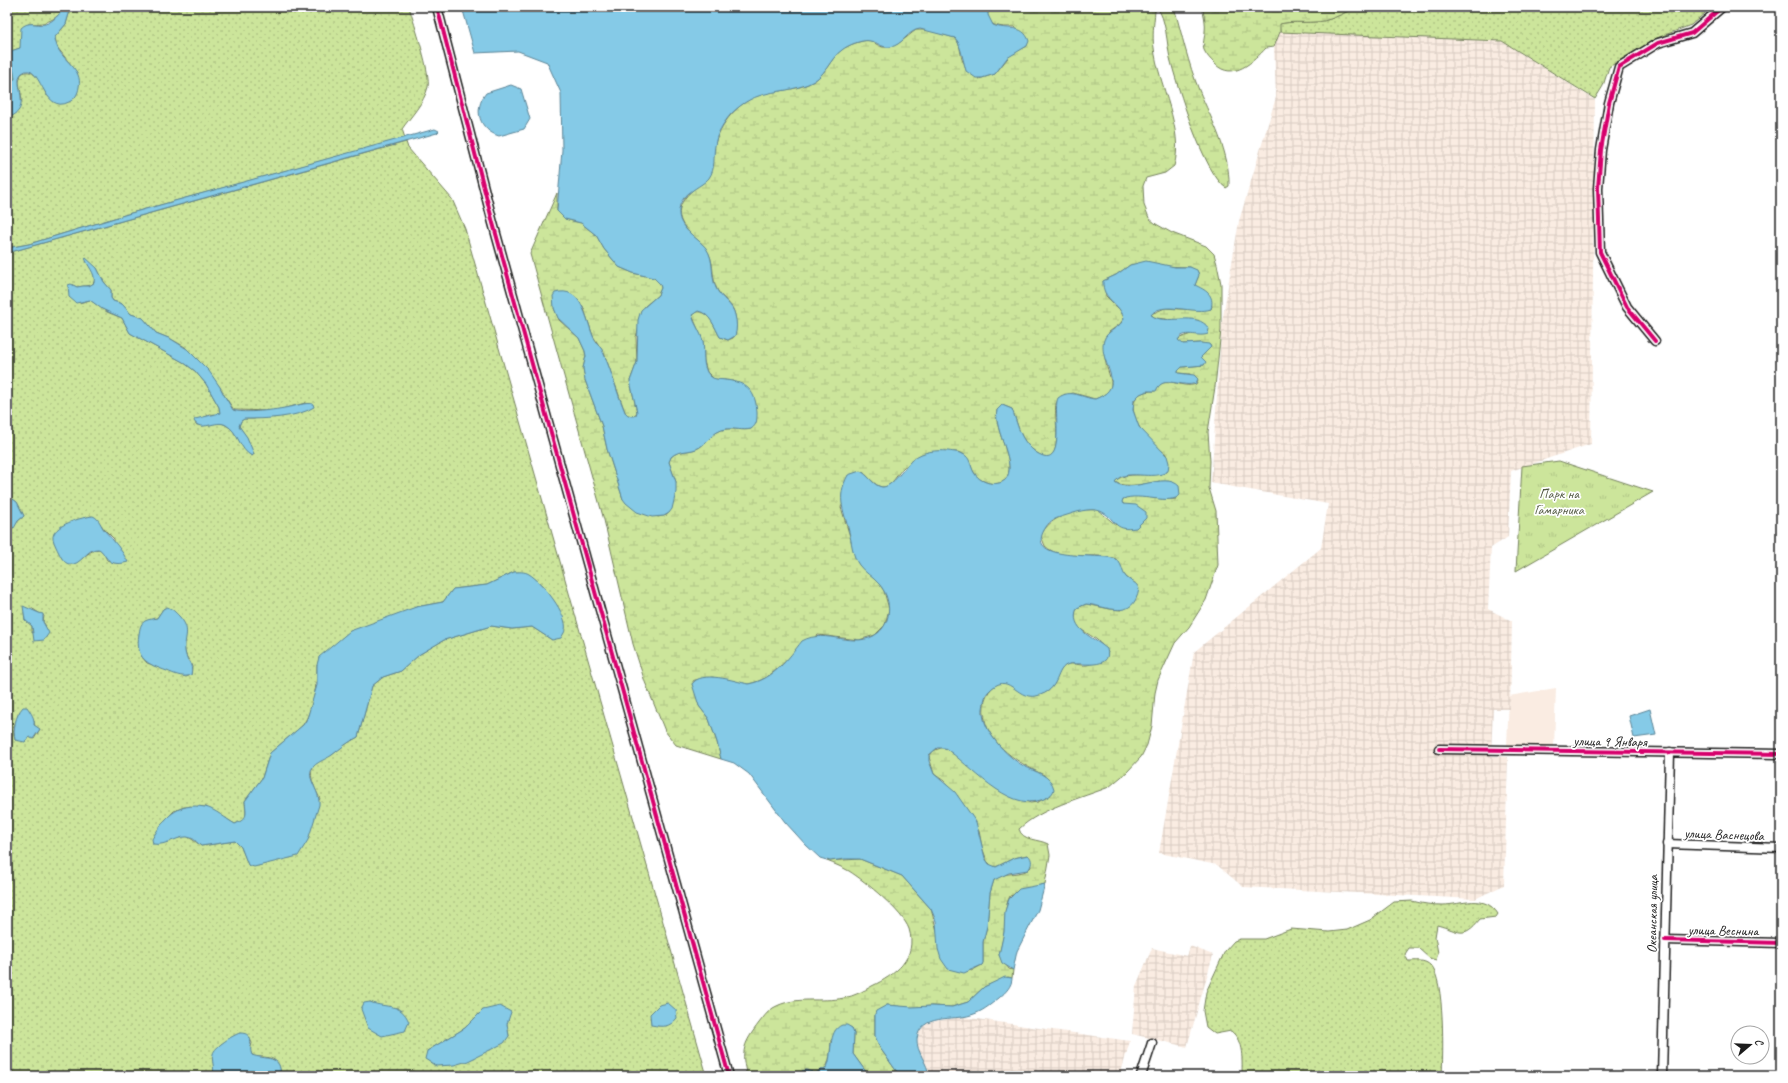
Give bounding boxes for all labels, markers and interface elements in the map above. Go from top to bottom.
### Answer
park label: Парк на Гамарника [1534,485,1585,518]
street label: улица 9 Января [1572,732,1648,751]
street label: улица Васнецова [1683,825,1765,844]
street label: Океанская улица [1643,874,1662,953]
street label: улица Веснина [1687,921,1760,940]
north arrow [1730,1025,1770,1065]
text: С [1752,1037,1767,1048]

